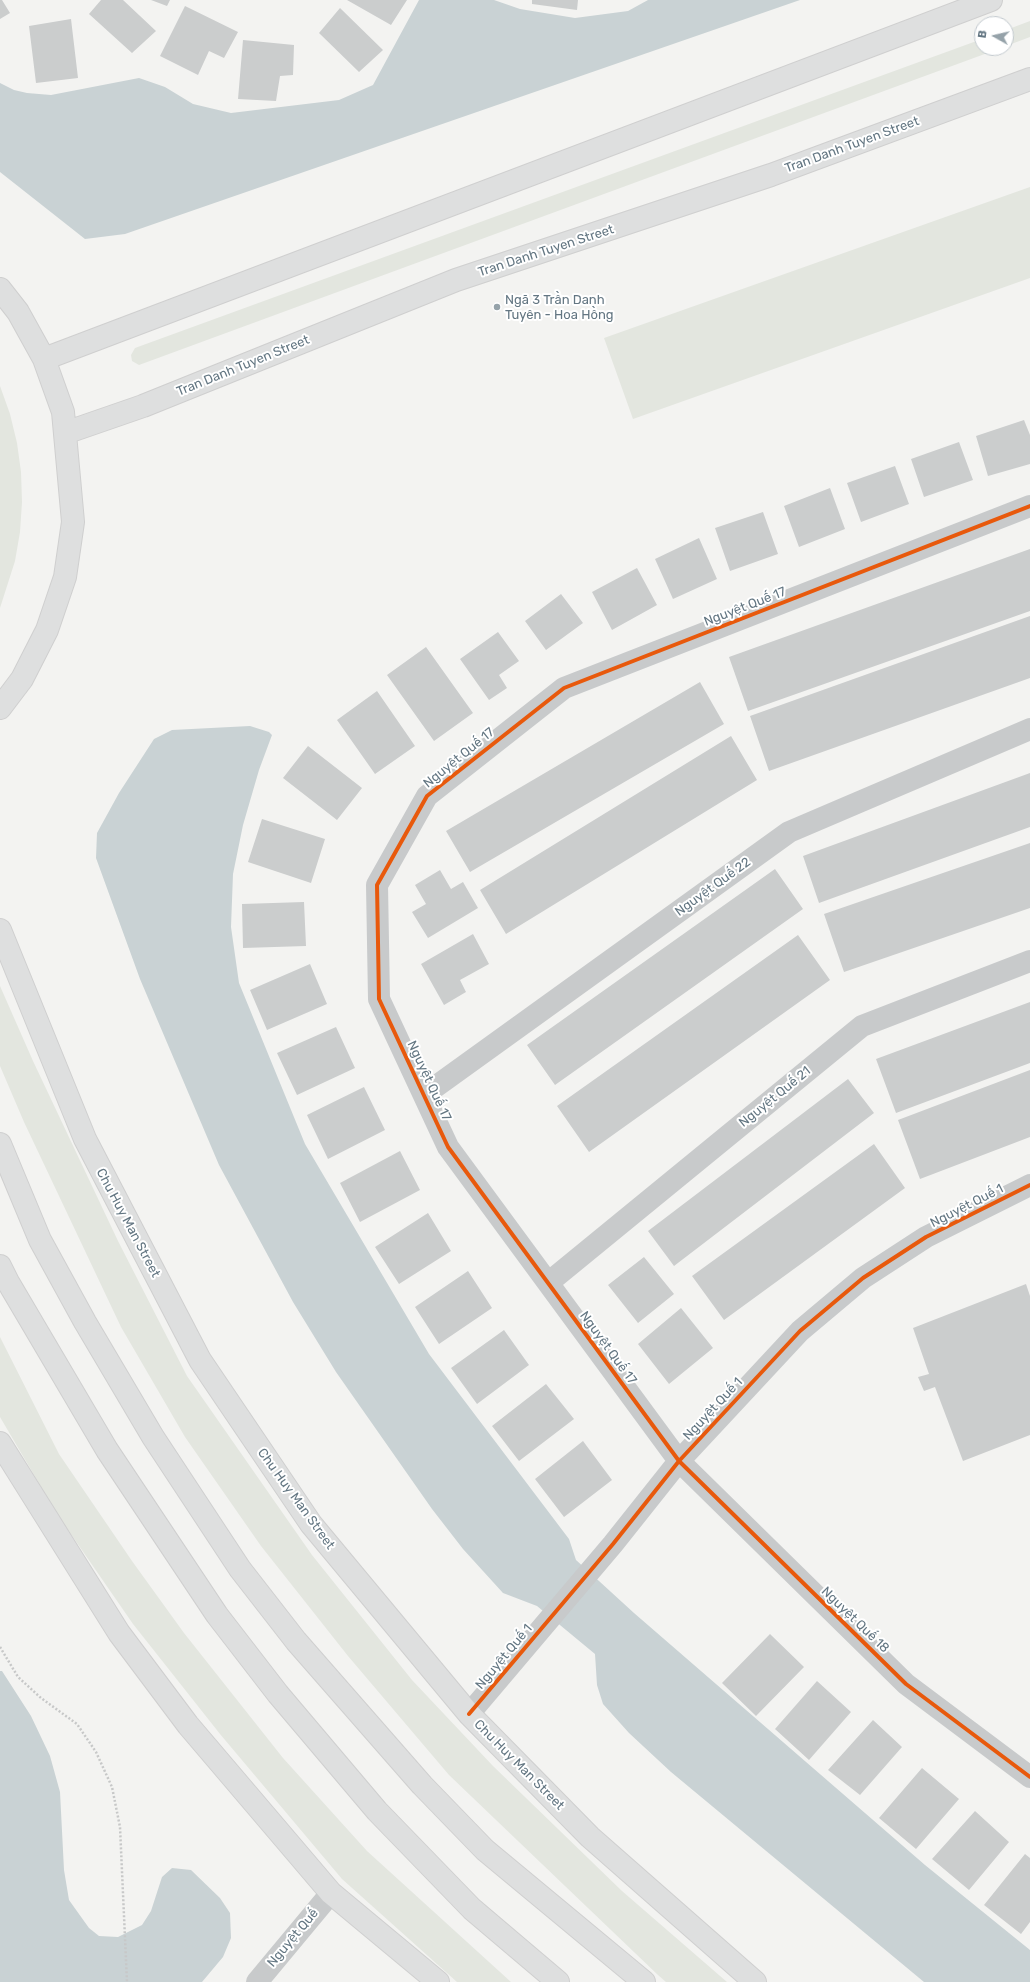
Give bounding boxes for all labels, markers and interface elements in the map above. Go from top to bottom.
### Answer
north arrow [974,16,1014,56]
text: B [976,30,990,39]
street label: Tran Danh Tuyen Street [783,113,921,177]
street label: Tran Danh Tuyen Street [476,222,616,280]
place label: Ngã 3 Trần Danh Tuyên - Hoa Hồng [505,292,614,323]
marker: Ngã 3 Trần Danh Tuyên - Hoa Hồng [492,302,502,312]
street label: Tran Danh Tuyen Street [174,332,312,400]
street label: Nguyệt Quế 17 [702,584,788,630]
street label: Nguyệt Quế 17 [420,725,498,791]
street label: Nguyệt Quế 22 [672,854,754,920]
street label: Nguyệt Quế 17 [404,1038,454,1124]
street label: Nguyệt Quế 21 [736,1063,814,1131]
street label: Chu Huy Man Street [93,1166,163,1280]
street label: Nguyệt Quế 1 [928,1181,1006,1231]
street label: Nguyệt Quế 17 [576,1308,640,1388]
street label: Nguyệt Quế 1 [680,1374,746,1444]
street label: Chu Huy Man Street [254,1445,338,1553]
street label: Nguyệt Quế 18 [818,1584,892,1656]
street label: Nguyệt Quế 1 [472,1621,536,1693]
street label: Chu Huy Man Street [471,1717,567,1813]
street label: Nguyệt Quế [264,1906,322,1970]

